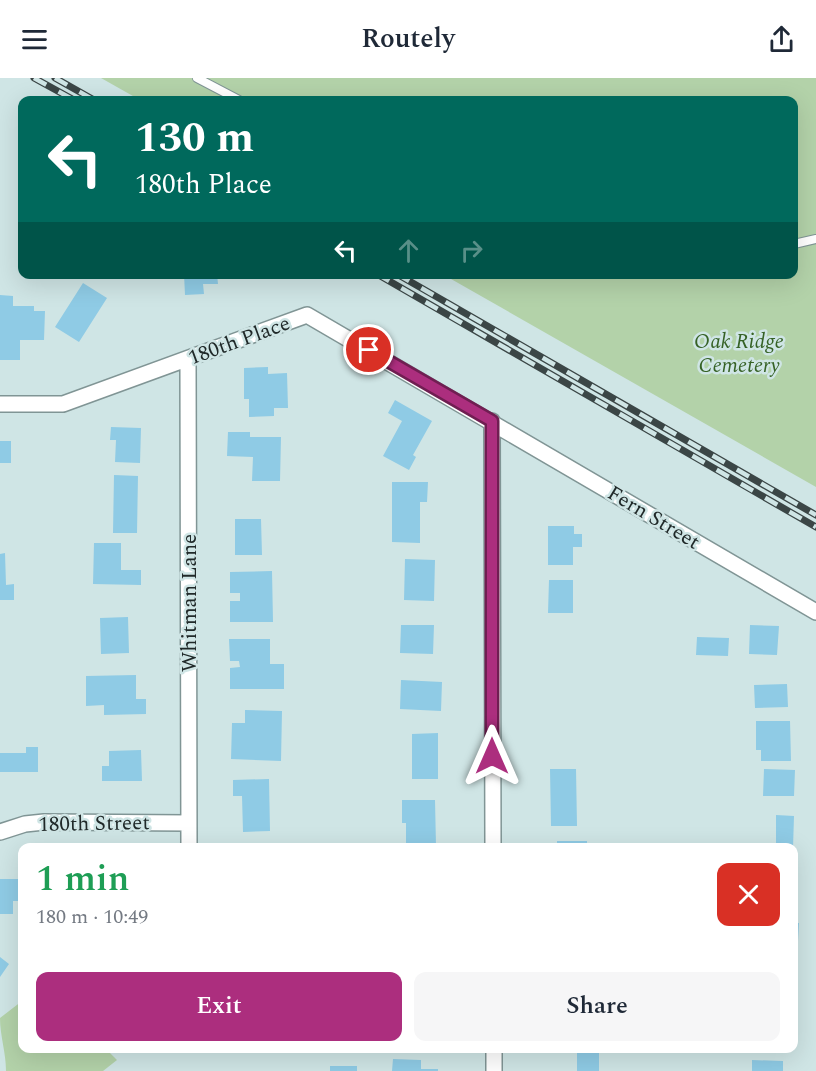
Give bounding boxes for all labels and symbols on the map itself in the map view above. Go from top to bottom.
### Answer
street label: 180th Place [184,308,295,374]
pin [343,324,394,375]
park label: Oak Ridge Cemetery [694,326,784,382]
street label: Fern Street [601,478,706,558]
street label: Whitman Lane [174,534,206,672]
position arrow [460,724,524,788]
street label: 180th Street [38,807,150,841]

